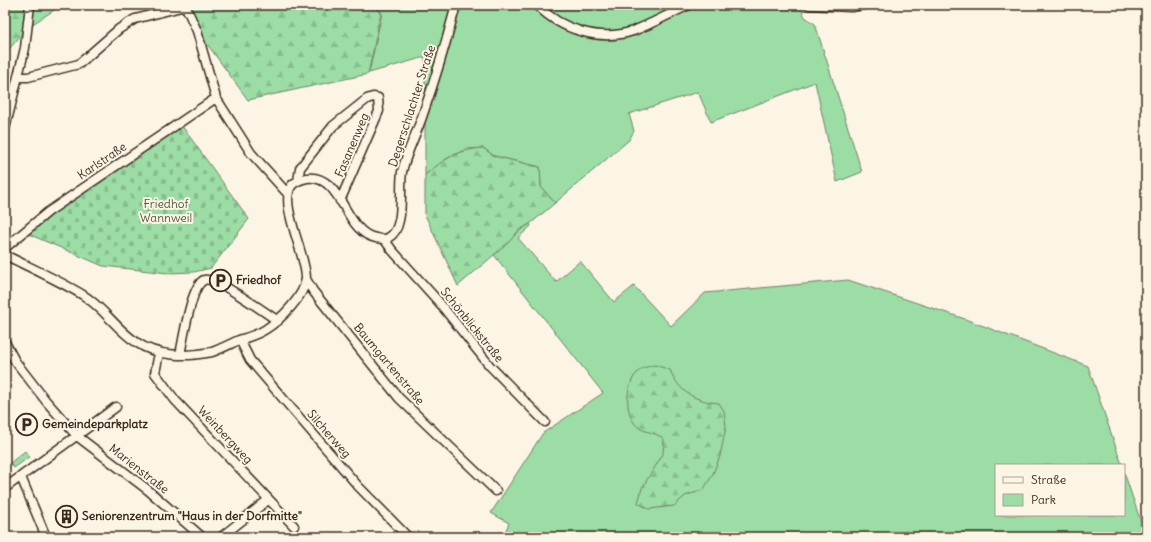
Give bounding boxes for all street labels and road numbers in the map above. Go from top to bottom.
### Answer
street label: Degerschlachter Straße [385,43,438,169]
street label: Fasanenweg [331,110,372,179]
street label: Karlstraße [74,139,129,182]
street label: Schönblickstraße [438,284,507,365]
street label: Baumgartenstraße [351,320,428,408]
street label: Weinbergweg [195,403,256,467]
street label: Silcherweg [304,406,354,461]
street label: Marienstraße [106,441,172,497]

